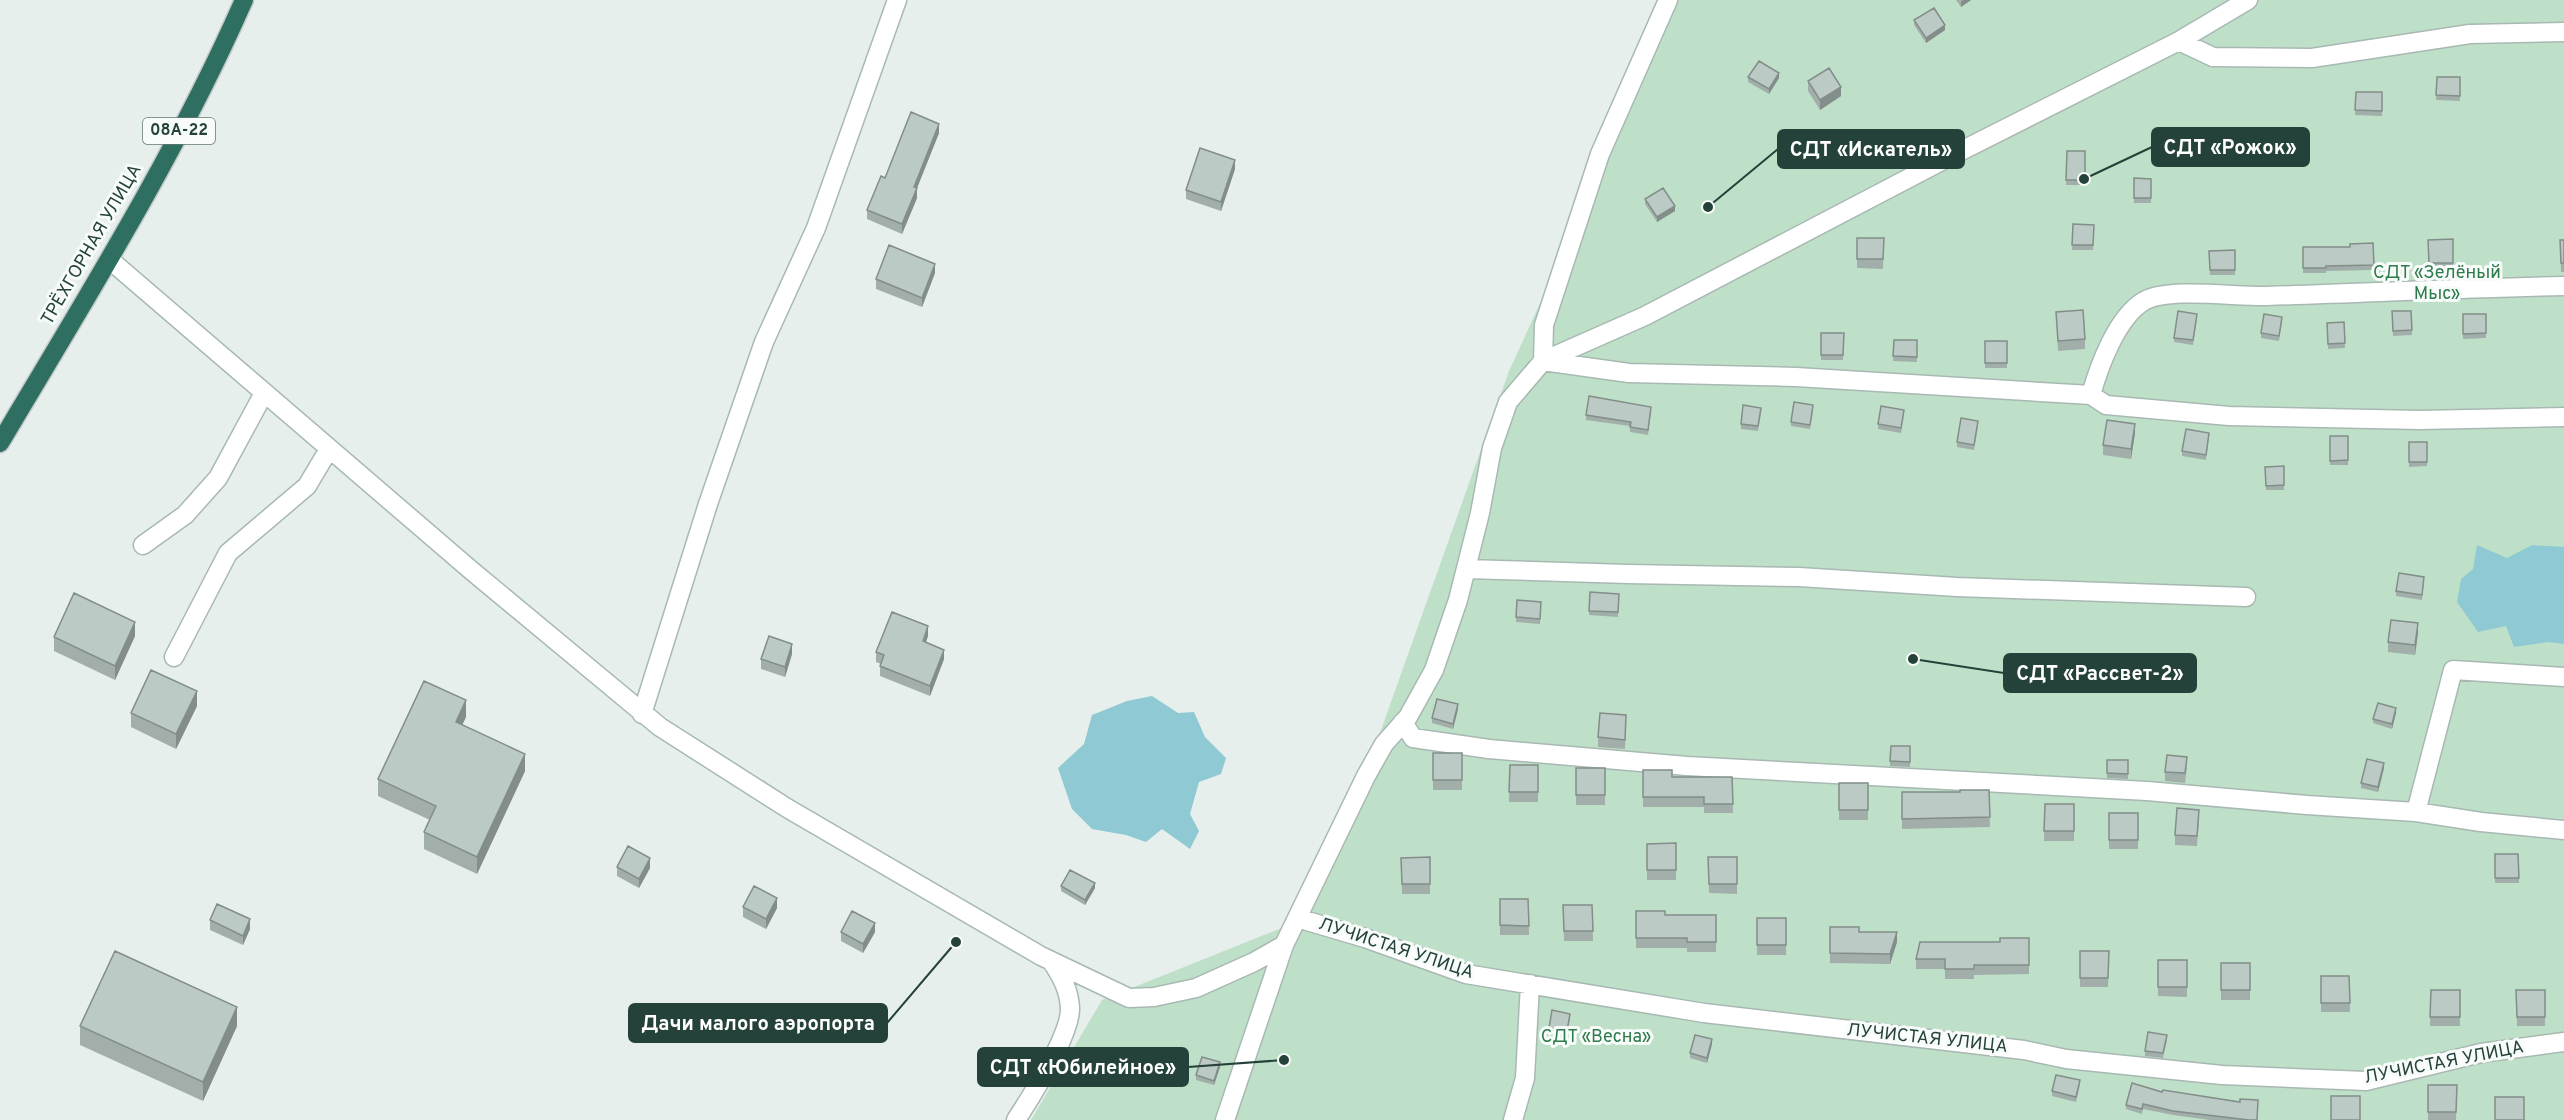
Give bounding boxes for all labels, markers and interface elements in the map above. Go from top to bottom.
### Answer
road number: 08А-22 [143,118,215,144]
callout: СДТ «Рожок» [2152,128,2309,166]
callout: СДТ «Искатель» [1778,130,1964,168]
text: СДТ «Рожок» [2163,136,2297,162]
text: СДТ «Искатель» [1790,138,1952,164]
street label: ТРЁХГОРНАЯ УЛИЦА [35,159,147,330]
park label: СДТ «Зелёный Мыс» [2373,262,2501,306]
callout: СДТ «Рассвет-2» [2004,654,2196,692]
text: СДТ «Рассвет-2» [2016,662,2184,688]
street label: ЛУЧИСТАЯ УЛИЦА [1315,913,1477,985]
callout: Дачи малого аэропорта [629,1004,887,1042]
text: Дачи малого аэропорта [641,1012,875,1038]
street label: ЛУЧИСТАЯ УЛИЦА [1845,1019,2009,1059]
park label: СДТ «Весна» [1541,1026,1651,1049]
street label: ЛУЧИСТАЯ УЛИЦА [2362,1036,2526,1090]
callout: СДТ «Юбилейное» [978,1048,1188,1086]
text: СДТ «Юбилейное» [990,1056,1176,1082]

